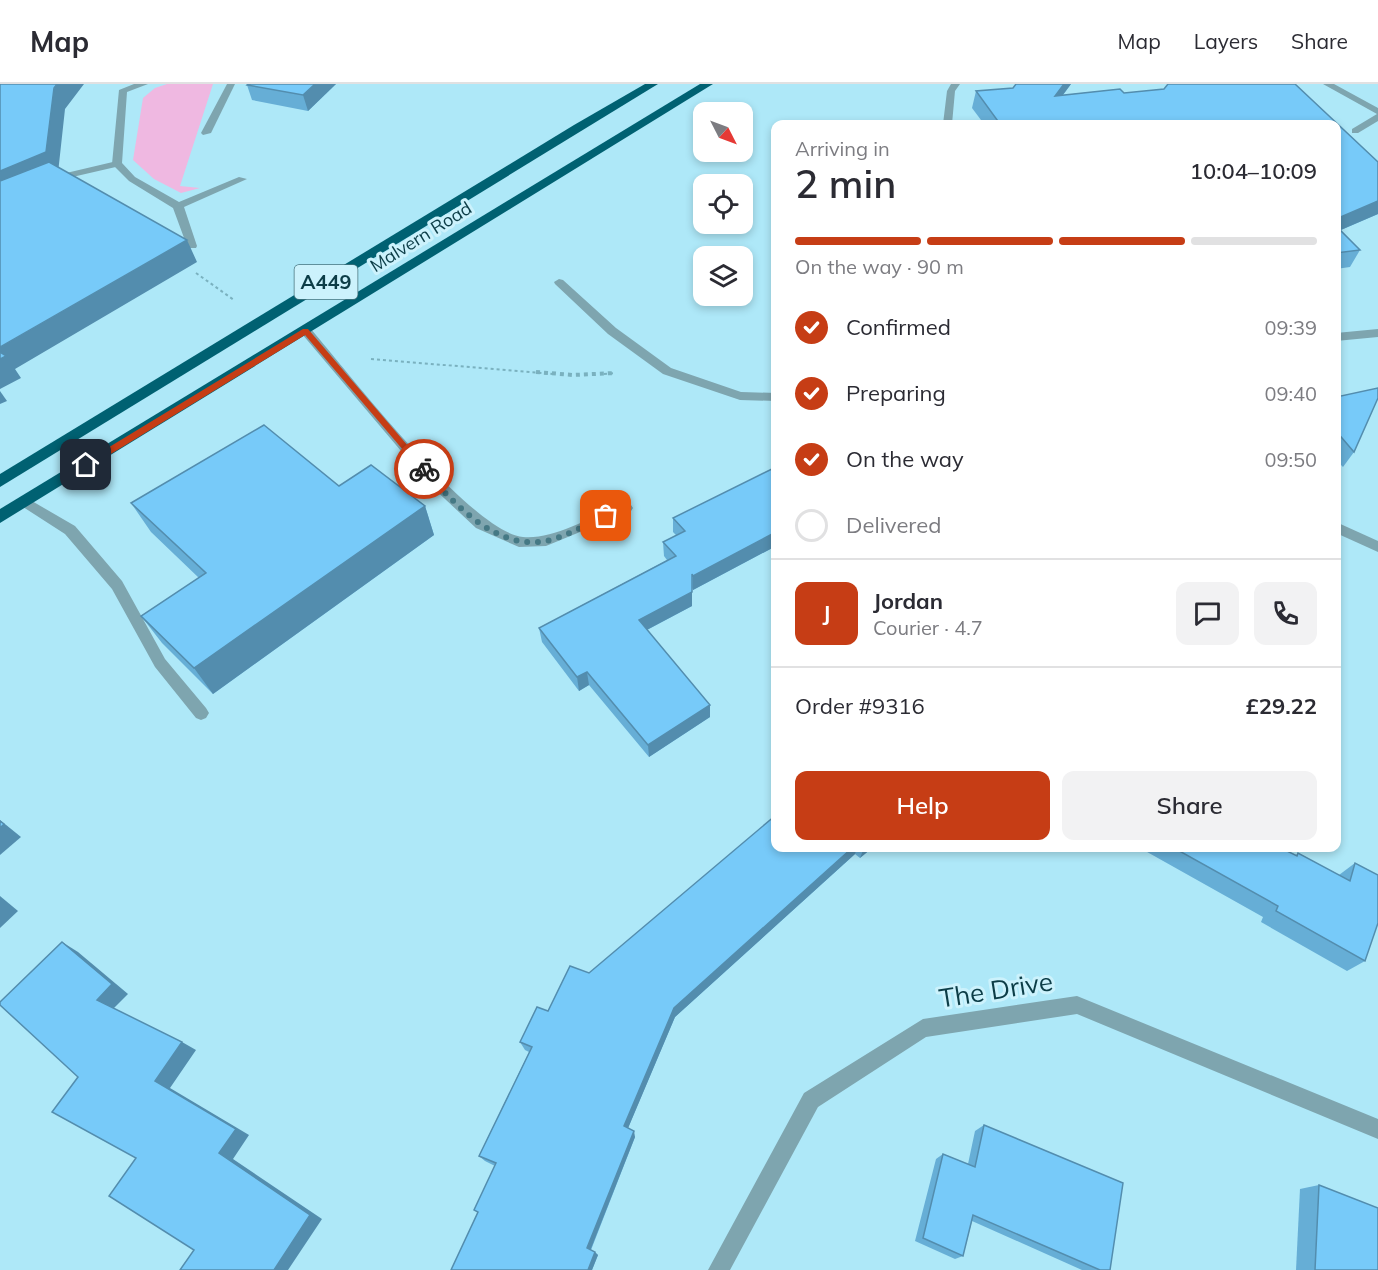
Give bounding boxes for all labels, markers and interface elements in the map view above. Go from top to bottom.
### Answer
text: Map [30,24,89,59]
text: Map [1118,28,1161,54]
text: Layers [1194,28,1258,54]
text: Share [1291,28,1348,54]
north arrow [693,102,753,162]
map controls [693,102,753,306]
text: Arriving in [795,136,890,161]
text: 10:04–10:09 [1190,157,1317,185]
text: 2 min [795,159,896,208]
button: locate [693,174,753,234]
street label: Malvern Road [366,196,476,277]
button: layers [693,246,753,306]
text: On the way · 90 m [795,254,964,279]
road number: A449 [294,265,358,299]
icon: check [795,311,828,344]
text: Confirmed [846,313,951,341]
text: 09:39 [1264,315,1317,340]
icon: check [795,377,828,410]
text: Preparing [846,379,946,407]
text: 09:40 [1264,381,1317,406]
pin [60,439,111,490]
courier [394,439,454,499]
icon: check [795,443,828,476]
text: On the way [846,445,964,473]
text: 09:50 [1264,447,1317,472]
icon: home [69,448,102,481]
icon: bike [408,453,441,486]
pin [580,490,631,541]
icon: bag [589,499,622,532]
text: Delivered [846,511,941,539]
button: chat [1176,582,1239,645]
button: phone [1254,582,1317,645]
text: Jordan [873,587,943,615]
text: J [823,599,830,627]
text: Courier · 4.7 [873,615,983,640]
text: Order #9316 [795,692,925,720]
text: £29.22 [1246,692,1317,720]
button: Help [795,771,1050,840]
button: Share [1062,771,1317,840]
street label: The Drive [937,964,1055,1015]

